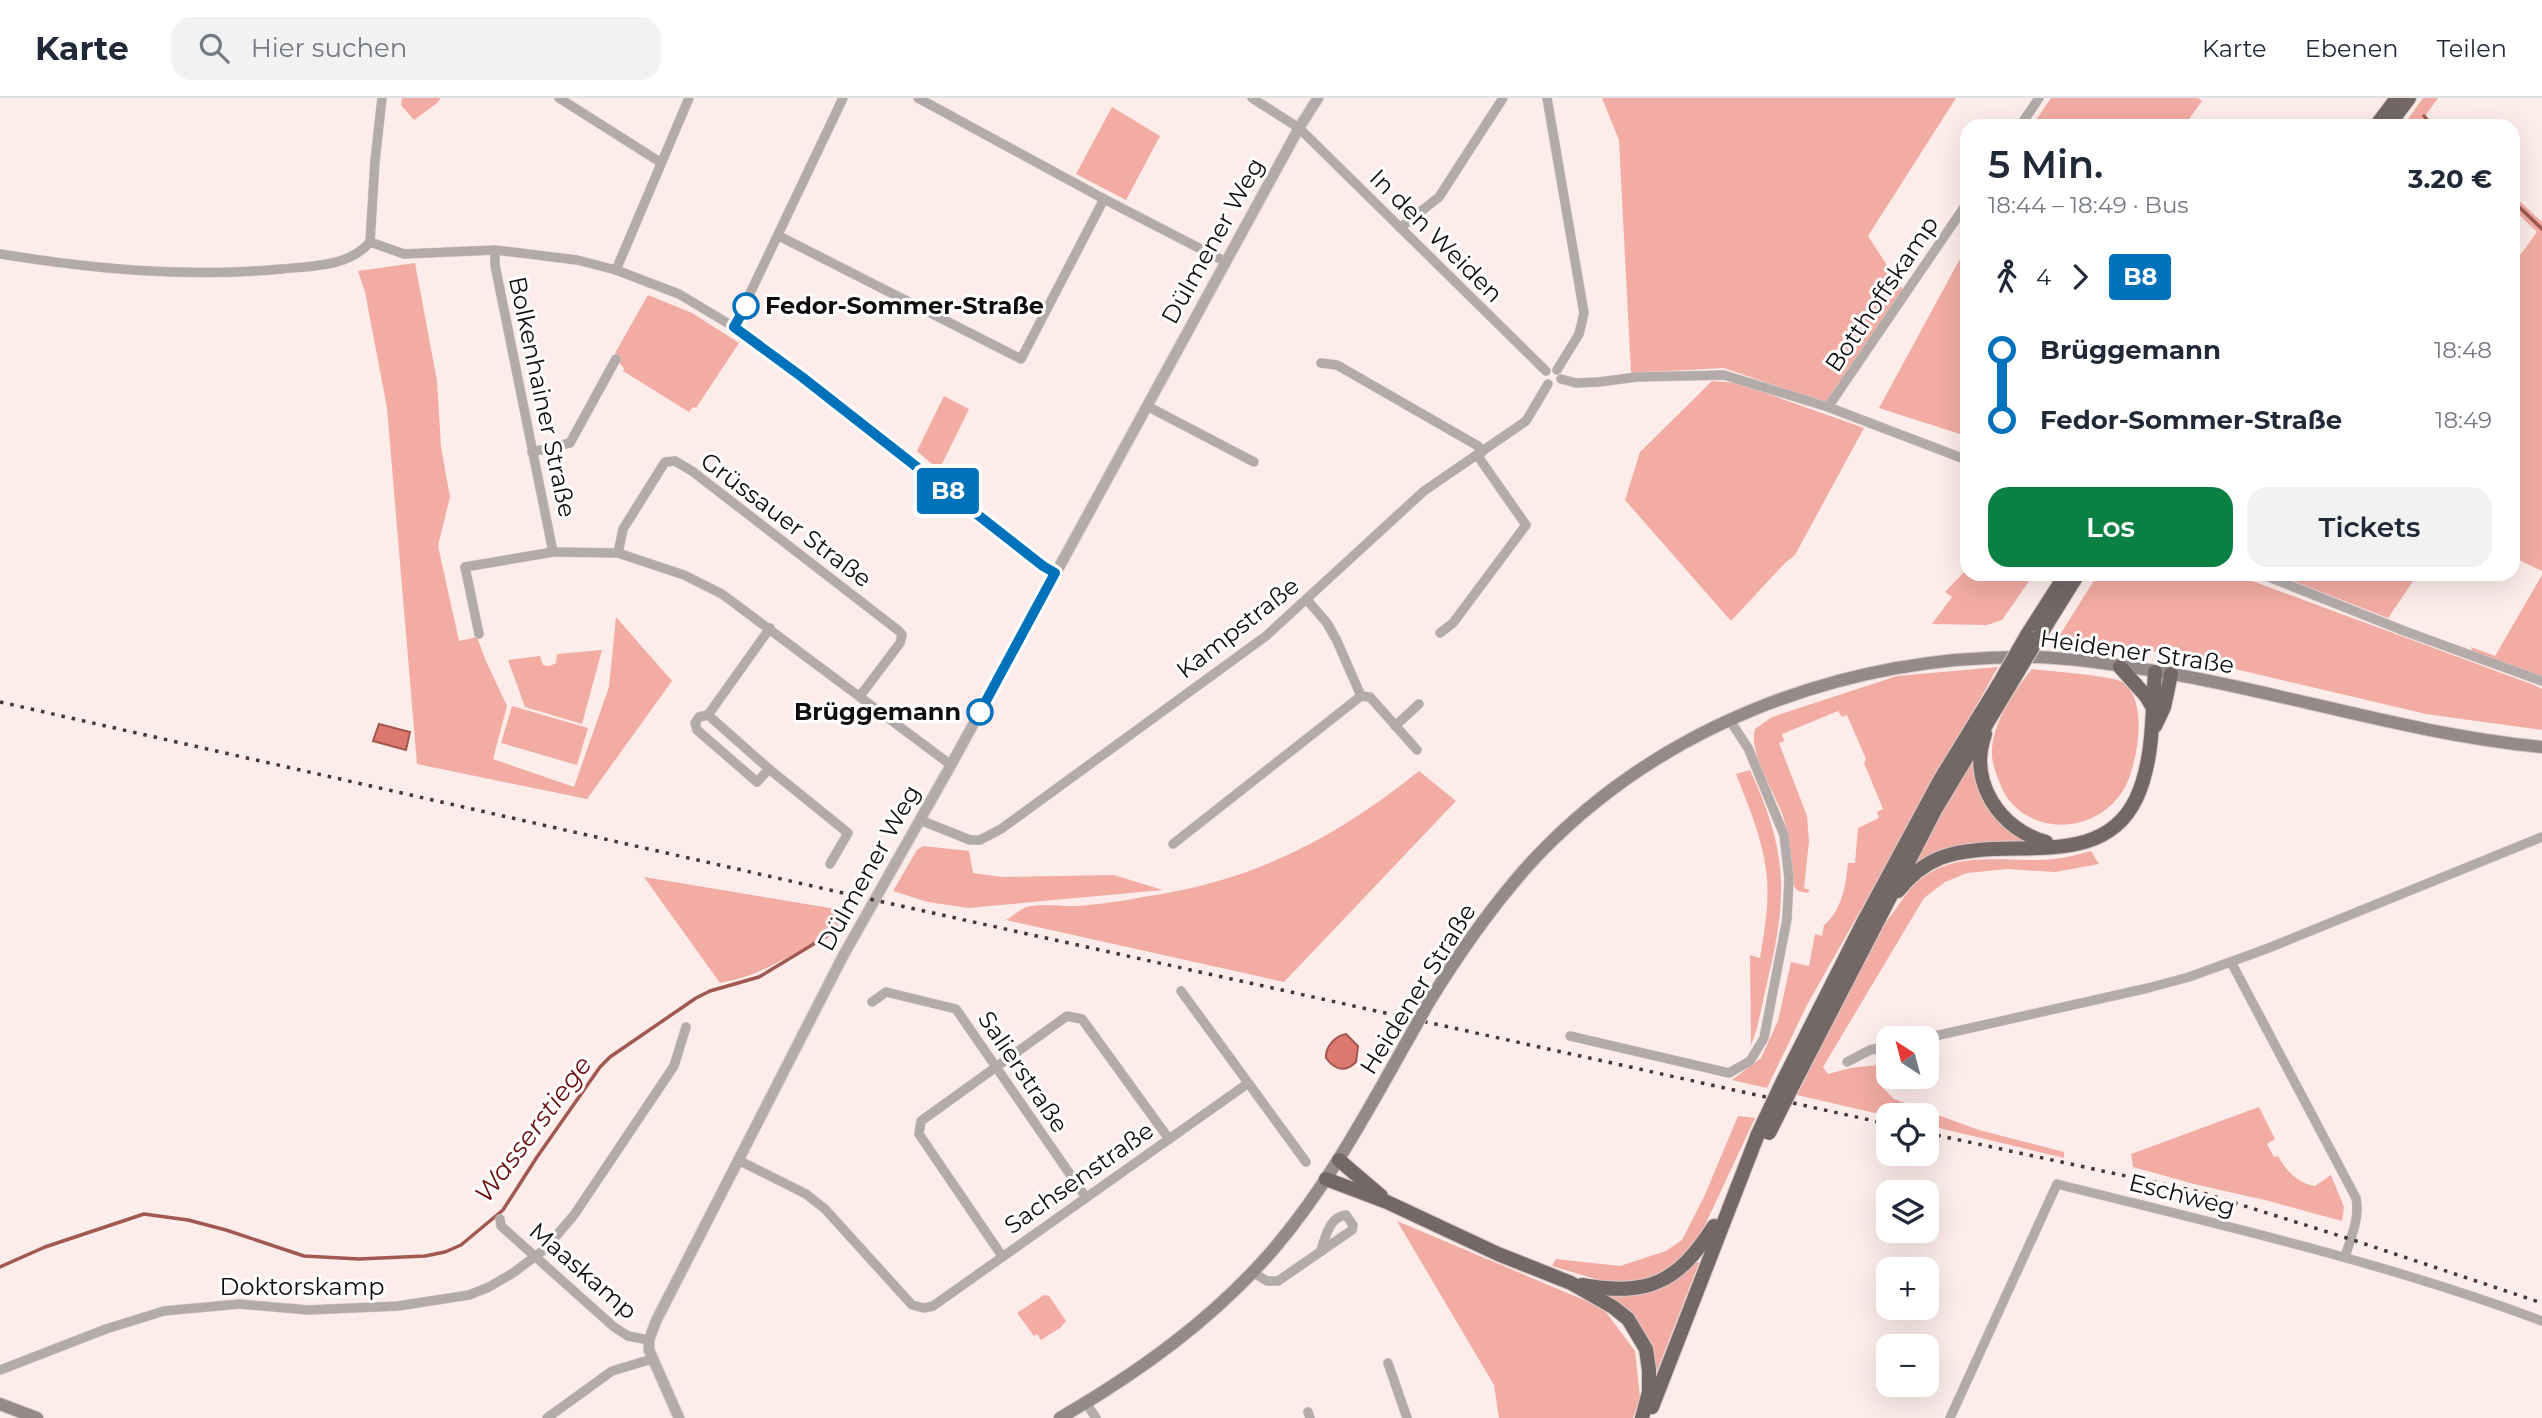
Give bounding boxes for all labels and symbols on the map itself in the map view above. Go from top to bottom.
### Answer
street label: Dülmener Weg [1155,153,1270,329]
street label: In den Weiden [1364,163,1509,308]
street label: Botthoffskamp [1819,210,1944,377]
street label: Bolkenhainer Straße [503,274,582,520]
place label: Fedor-Sommer-Straße [765,291,1044,320]
marker: Fedor-Sommer-Straße [733,293,759,319]
street label: Grüssauer Straße [695,446,877,593]
line badge: B8 [916,468,979,514]
street label: Kampstraße [1171,571,1305,684]
street label: Heidener Straße [2038,624,2236,679]
place label: Brüggemann [794,697,961,726]
marker: Brüggemann [967,699,993,725]
street label: Dülmener Weg [811,780,926,956]
street label: Heidener Straße [1353,898,1482,1079]
street label: Salierstraße [972,1005,1075,1138]
north arrow [1876,1026,1939,1088]
water label: Wasserstiege [467,1049,599,1209]
street label: Sachsenstraße [998,1115,1159,1240]
street label: Eschweg [2126,1167,2238,1222]
street label: Maaskamp [524,1216,643,1325]
street label: Doktorskamp [220,1272,384,1301]

